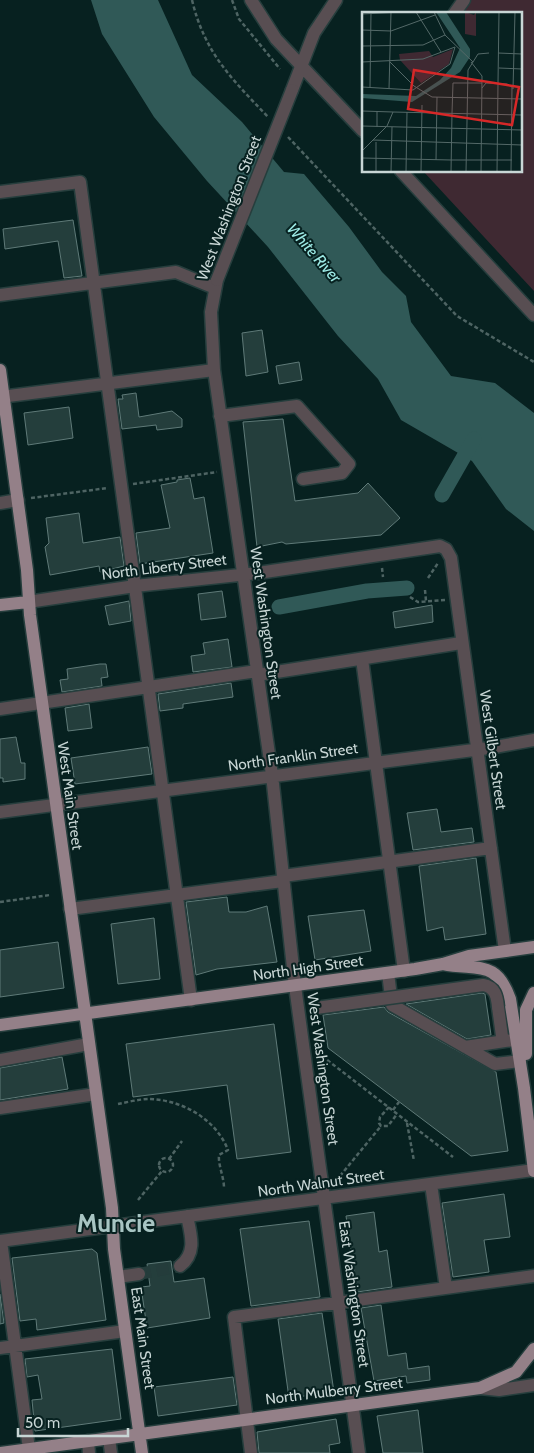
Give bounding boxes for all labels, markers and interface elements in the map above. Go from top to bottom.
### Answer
inset map [362,12,522,172]
street label: West Washington Street [193,133,265,283]
water label: White River [283,219,346,287]
street label: West Washington Street [246,546,286,700]
street label: North Liberty Street [100,550,228,584]
street label: West Gilbert Street [476,689,510,811]
street label: North Franklin Street [227,739,359,775]
street label: West Main Street [54,741,86,851]
street label: North High Street [252,951,364,985]
street label: West Washington Street [303,992,343,1146]
street label: North Walnut Street [257,1165,385,1201]
district label: Muncie [77,1208,155,1238]
street label: East Washington Street [335,1220,373,1368]
street label: East Main Street [127,1286,159,1390]
street label: North Mulberry Street [264,1374,404,1408]
scale bar [18,1406,128,1438]
text: 50 m [25,1414,60,1432]

